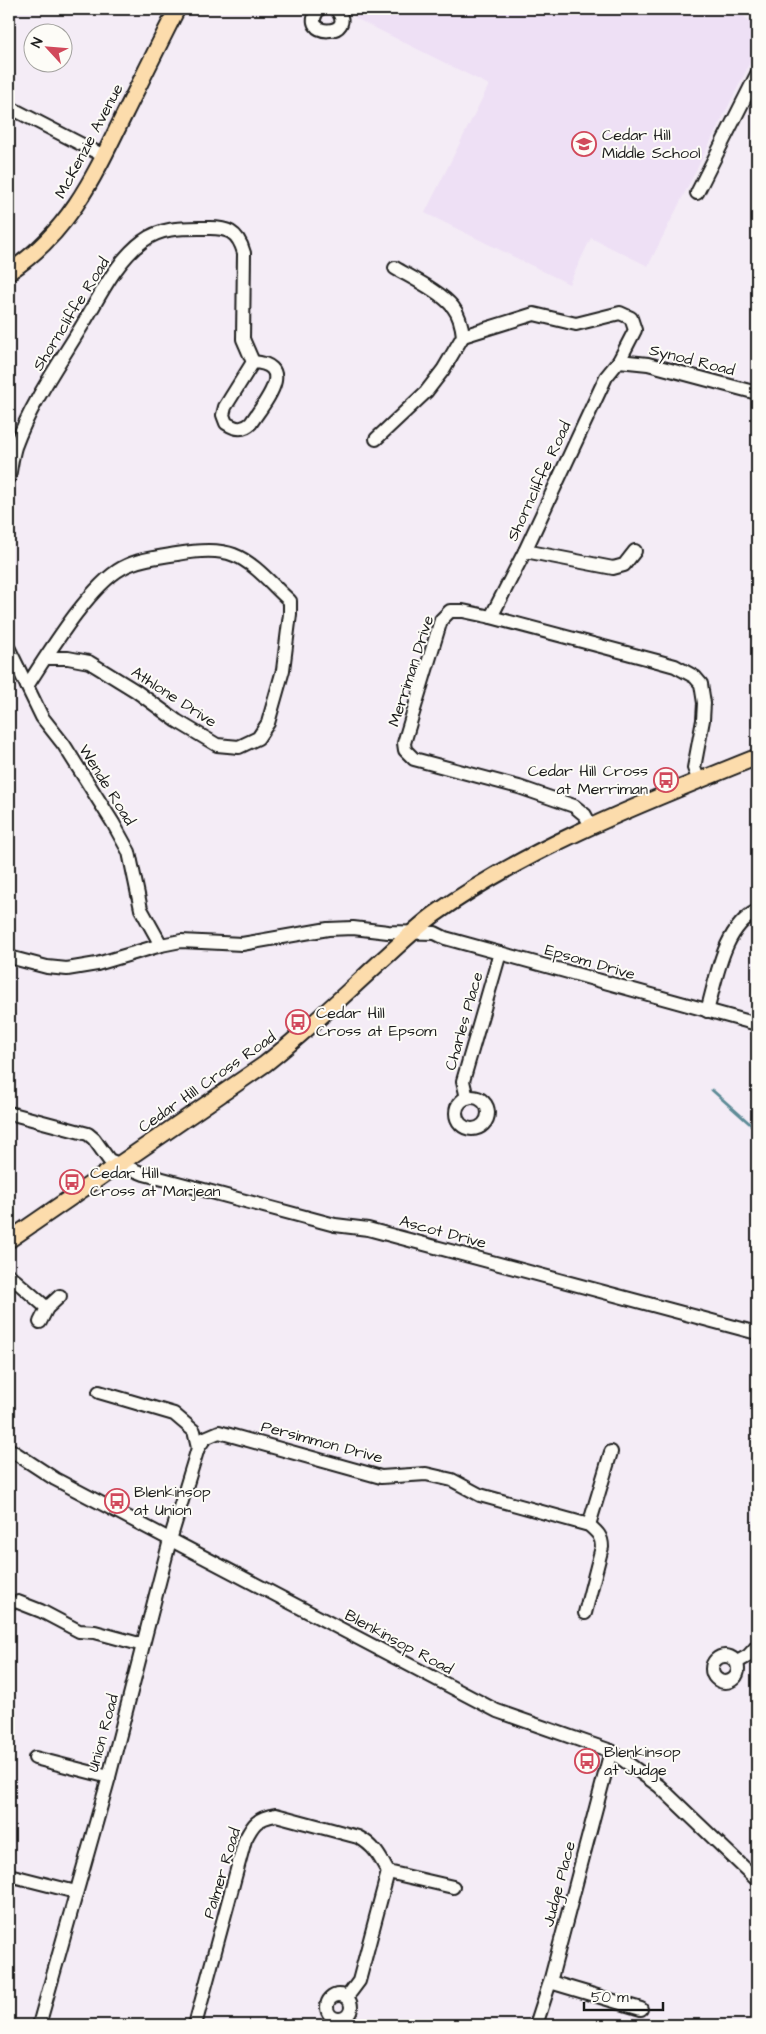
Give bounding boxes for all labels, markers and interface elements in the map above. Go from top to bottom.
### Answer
north arrow [22,22,72,72]
text: N [26,34,48,51]
street label: McKenzie Avenue [49,79,129,202]
place label: Cedar Hill Middle School [602,124,700,164]
school or university icon: Cedar Hill Middle School [571,131,597,157]
street label: Shorncliffe Road [27,253,115,375]
street label: Synod Road [647,339,737,382]
street label: Shorncliffe Road [502,417,576,545]
street label: Merriman Drive [383,612,439,729]
street label: Athlone Drive [127,661,221,733]
street label: Wende Road [73,740,141,830]
place label: Cedar Hill Cross at Merriman [528,760,648,800]
bus stop icon: Cedar Hill Cross at Merriman [653,767,679,793]
street label: Epsom Drive [542,939,638,985]
street label: Charles Place [439,969,489,1073]
place label: Cedar Hill Cross at Epsom [316,1002,437,1042]
bus stop icon: Cedar Hill Cross at Epsom [285,1009,311,1035]
street label: Cedar Hill Cross Road [134,1026,280,1138]
place label: Cedar Hill Cross at Marjean [90,1162,220,1202]
bus stop icon: Cedar Hill Cross at Marjean [59,1169,85,1195]
street label: Ascot Drive [397,1210,489,1254]
street label: Persimmon Drive [259,1415,386,1469]
place label: Blenkinsop at Union [134,1481,211,1521]
bus stop icon: Blenkinsop at Union [104,1488,130,1514]
street label: Blenkinsop Road [341,1604,457,1680]
street label: Union Road [82,1692,124,1774]
place label: Blenkinsop at Judge [604,1741,681,1782]
bus stop icon: Blenkinsop at Judge [574,1748,600,1774]
street label: Palmer Road [198,1825,246,1921]
street label: Judge Place [537,1838,582,1929]
scale bar [584,1979,662,2011]
text: 50 m [591,1987,629,2008]

